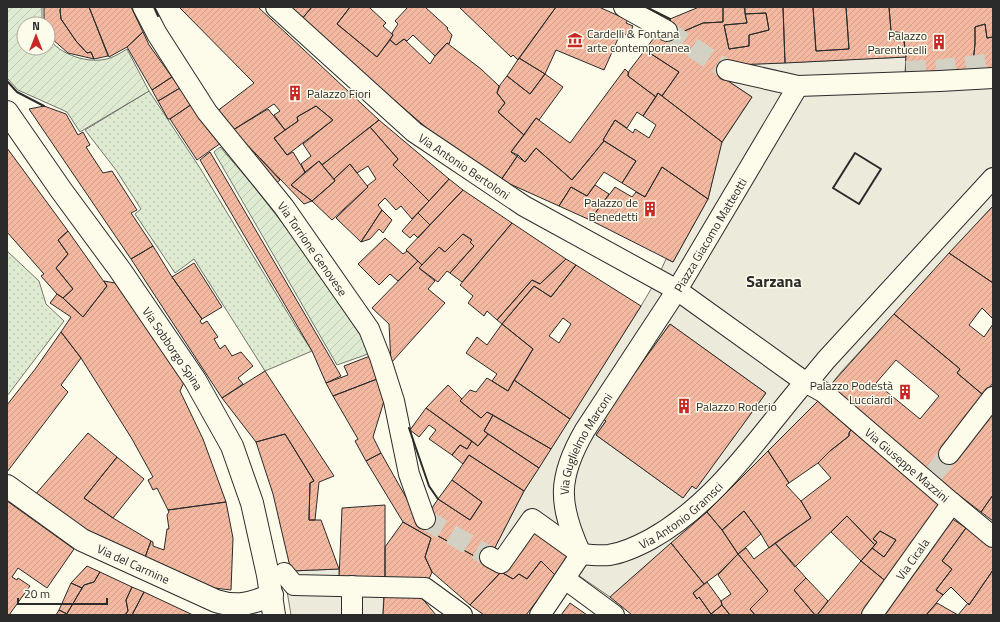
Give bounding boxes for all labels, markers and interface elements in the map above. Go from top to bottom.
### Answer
north arrow [16,16,56,56]
text: N [32,18,40,34]
place label: Cardelli & Fontana arte contemporanea [587,24,690,57]
place label: Palazzo Parentucelli [867,26,927,59]
museum icon: Cardelli & Fontana arte contemporanea [566,31,584,49]
building icon: Palazzo Parentucelli [930,33,948,51]
building icon: Palazzo Fiori [286,84,304,102]
place label: Palazzo Fiori [307,84,371,103]
street label: Via Antonio Bertoloni [415,128,514,204]
street label: Piazza Giacomo Matteotti [669,174,751,295]
place label: Palazzo de Benedetti [584,193,638,226]
street label: Via Torrione Genovese [273,197,353,300]
building icon: Palazzo de Benedetti [641,200,659,218]
district label: Sarzana [746,269,802,293]
street label: Via Sobborgo Spina [138,303,208,394]
place label: Palazzo Podestà Lucciardi [810,376,893,409]
building icon: Palazzo Podestà Lucciardi [896,383,914,401]
street label: Via Guglielmo Marconi [554,389,617,495]
building icon: Palazzo Roderio [675,397,693,415]
place label: Palazzo Roderio [696,397,777,416]
street label: Via Giuseppe Mazzini [861,423,954,507]
street label: Via Antonio Gramsci [635,477,727,553]
street label: Via Cicala [891,534,934,584]
street label: Via del Carmine [94,539,173,588]
scale bar [18,580,107,606]
text: 20 m [24,584,50,603]

